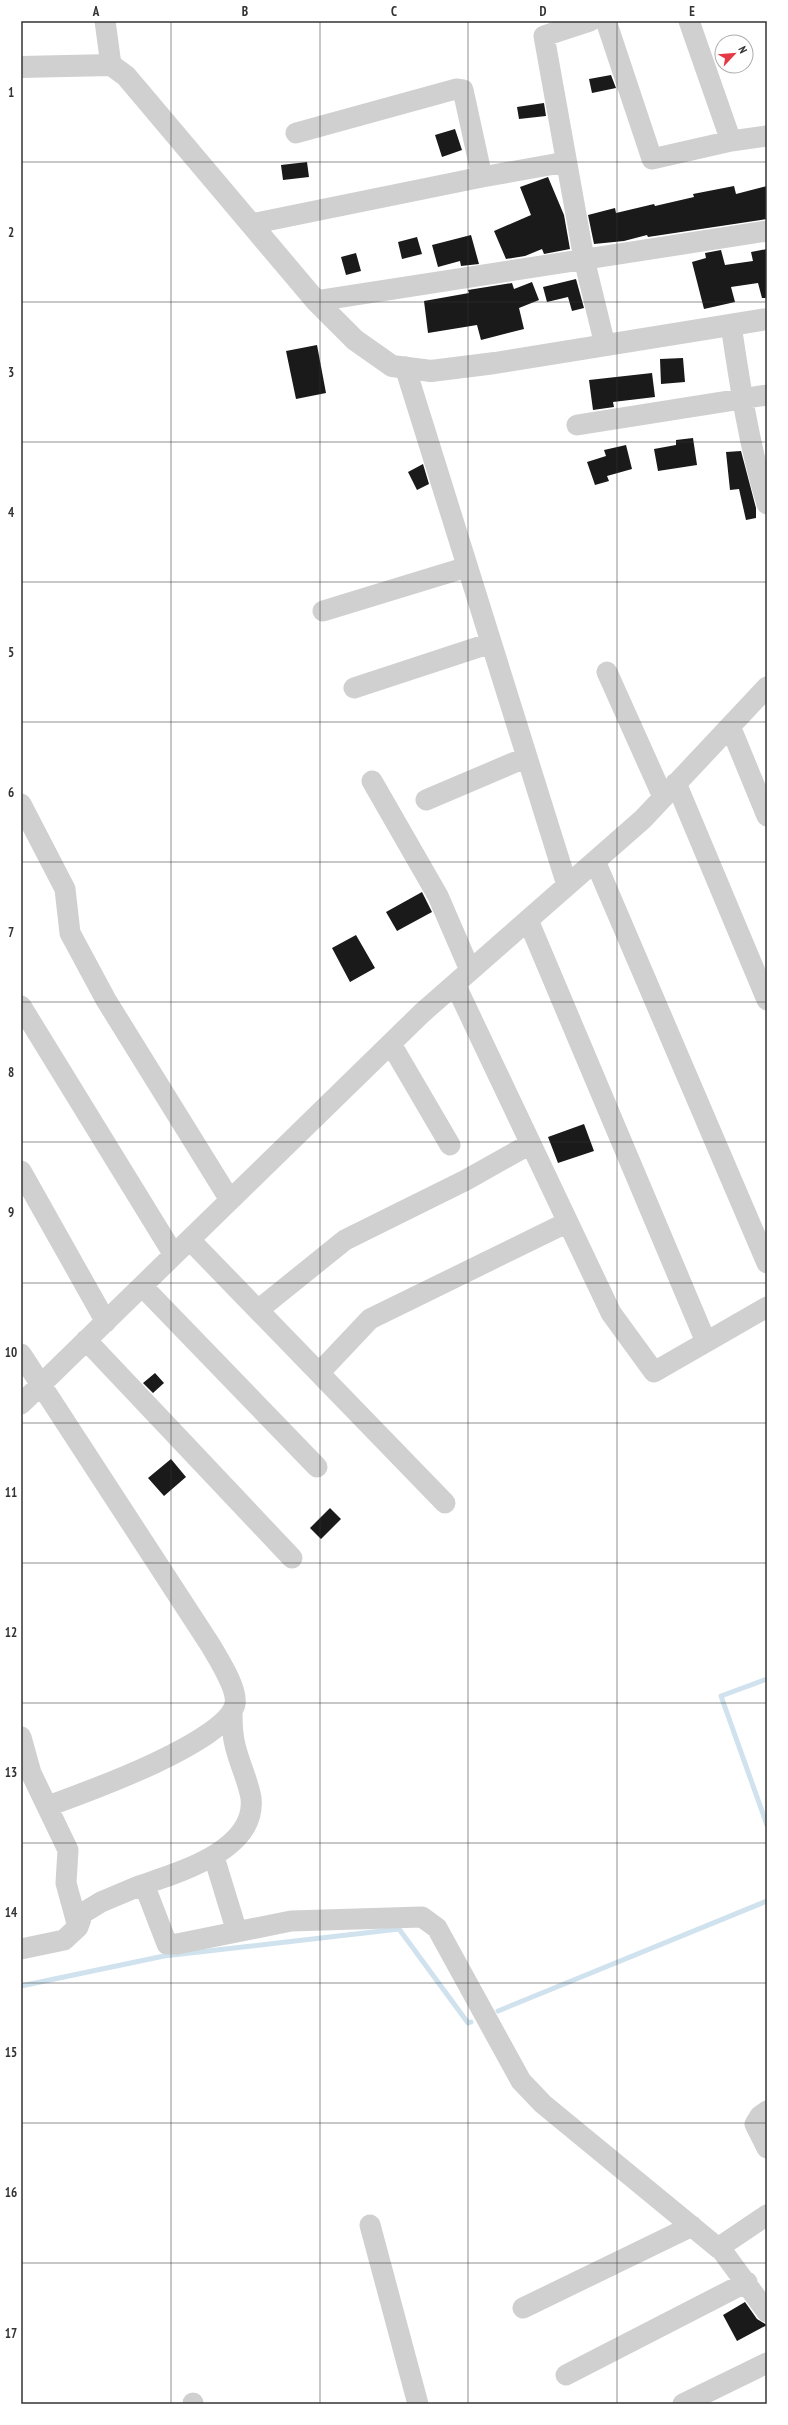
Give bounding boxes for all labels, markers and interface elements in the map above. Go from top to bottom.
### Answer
text: A [92,3,100,20]
text: B [242,3,248,20]
text: C [391,3,397,20]
text: D [540,3,547,20]
text: E [689,3,695,20]
north arrow [714,34,754,74]
text: N [735,44,751,55]
text: 1 [8,84,14,101]
text: 2 [8,224,14,241]
text: 3 [8,364,14,381]
text: 4 [8,504,15,521]
text: 5 [8,644,14,661]
text: 6 [8,784,14,801]
text: 7 [8,924,14,941]
text: 8 [8,1064,14,1081]
text: 9 [8,1204,14,1221]
text: 10 [5,1344,17,1361]
text: 11 [5,1484,17,1501]
text: 12 [5,1624,17,1641]
text: 13 [5,1764,17,1781]
text: 14 [5,1904,18,1921]
text: 15 [5,2044,17,2061]
text: 16 [5,2184,17,2201]
text: 17 [5,2325,17,2342]

